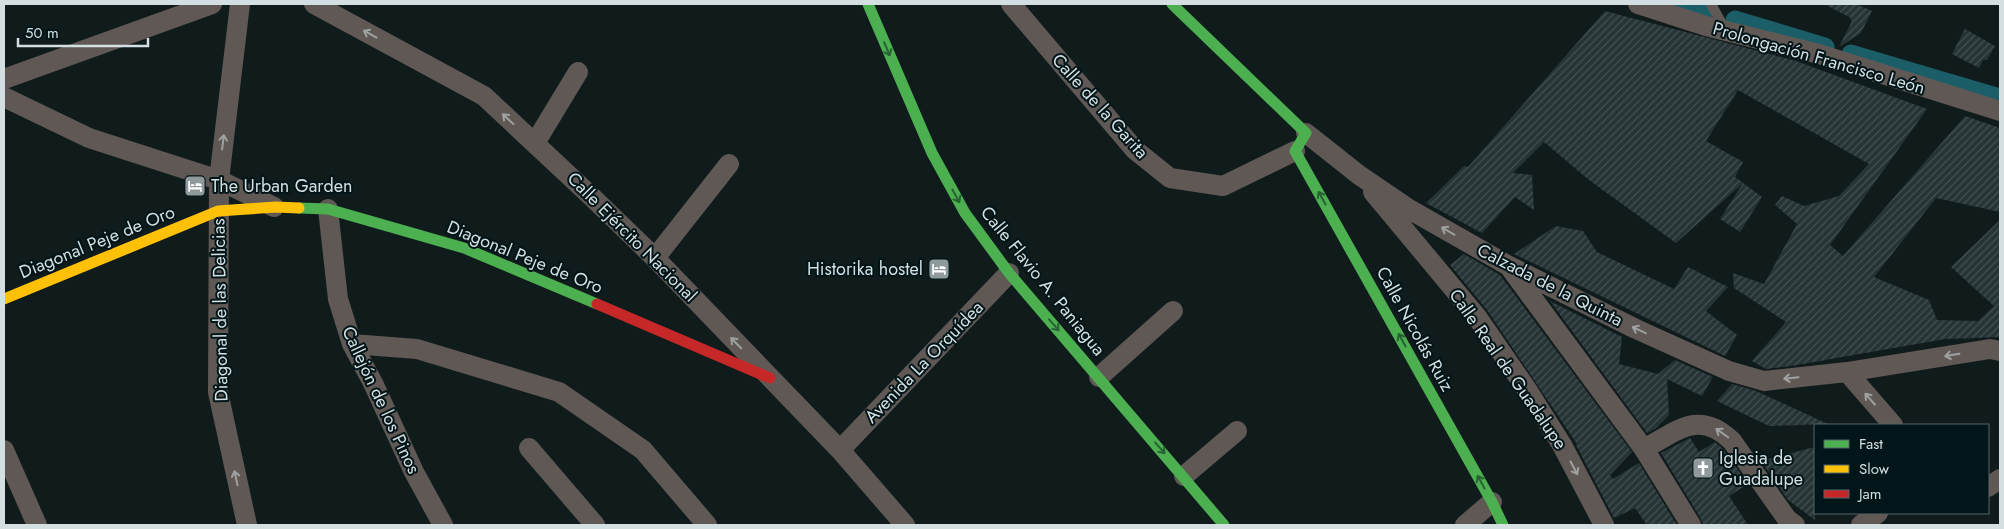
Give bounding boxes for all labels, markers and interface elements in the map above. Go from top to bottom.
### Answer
scale bar [18,15,148,47]
street label: Prolongación Francisco León [1710,15,1928,101]
text: 50 m [25,22,59,44]
one-way arrow [363,29,378,38]
one-way arrow [883,41,893,56]
street label: Calle de la Garita [1046,48,1154,164]
one-way arrow [502,113,515,125]
one-way arrow [218,135,228,151]
street label: Calle Ejército Nacional [561,166,703,308]
place label: The Urban Garden [211,173,352,199]
hotel icon: The Urban Garden [183,174,207,198]
one-way arrow [951,188,961,203]
one-way arrow [1317,191,1327,206]
street label: Diagonal Peje de Oro [15,199,179,285]
street label: Calle Flavio A. Paniagua [974,201,1112,361]
street label: Diagonal Peje de Oro [443,214,607,300]
street label: Diagonal de las Delicias [205,218,235,402]
one-way arrow [1442,226,1456,236]
street label: Calzada de la Quinta [1473,237,1627,333]
place label: Historika hostel [807,256,923,282]
hotel icon: Historika hostel [927,257,951,281]
street label: Calle Nicolás Ruiz [1370,262,1460,397]
street label: Calle Real de Guadalupe [1443,284,1573,454]
street label: Avenida La Orquídea [859,295,989,429]
one-way arrow [1048,318,1059,331]
street label: Callejón de los Pinos [335,322,427,478]
one-way arrow [1632,325,1647,335]
one-way arrow [1396,333,1406,348]
one-way arrow [731,337,743,349]
one-way arrow [1944,351,1960,361]
one-way arrow [1784,373,1800,383]
one-way arrow [1864,392,1876,405]
legend [1814,424,1989,514]
one-way arrow [1715,428,1729,438]
text: Fast [1859,433,1883,455]
one-way arrow [1154,442,1165,455]
place label: Iglesia de Guadalupe [1719,445,1803,492]
church icon: Iglesia de Guadalupe [1691,456,1715,480]
text: Slow [1859,458,1890,480]
one-way arrow [1570,460,1579,475]
one-way arrow [231,470,240,486]
one-way arrow [1476,474,1486,489]
text: Jam [1857,483,1882,505]

